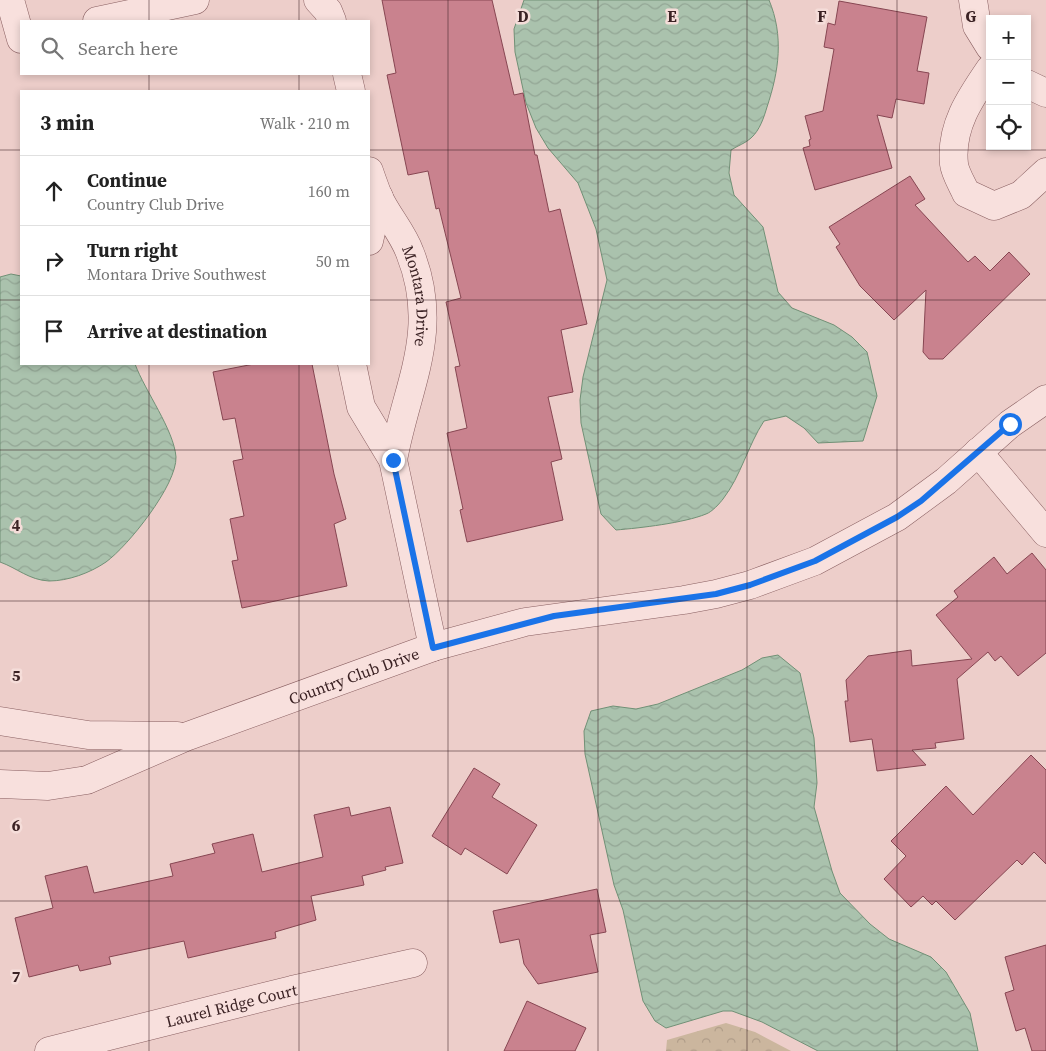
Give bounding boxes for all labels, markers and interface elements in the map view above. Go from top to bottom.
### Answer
text: D [517,5,529,27]
text: E [667,5,677,27]
text: F [817,5,827,27]
text: G [966,5,977,27]
map controls [986,15,1031,150]
button: + [986,15,1031,60]
search box [20,20,370,75]
icon: search [38,34,66,62]
text: Search here [78,35,178,61]
button: − [986,60,1031,105]
button: locate [986,105,1031,150]
text: 3 min [40,108,95,137]
text: Walk · 210 m [260,112,350,134]
text: Continue [87,167,167,193]
icon: ahead [40,177,68,205]
text: 160 m [308,180,350,202]
text: Country Club Drive [87,193,224,215]
text: Turn right [87,237,178,263]
street label: Montara Drive [397,242,434,348]
icon: right [40,247,68,275]
text: 50 m [316,250,350,272]
text: Montara Drive Southwest [87,263,266,285]
icon: arrive [40,317,68,345]
text: Arrive at destination [87,318,267,344]
route start [999,413,1022,436]
route end [382,449,405,472]
text: 4 [12,514,21,536]
street label: Country Club Drive [285,642,422,710]
text: 5 [12,664,21,686]
text: 6 [12,814,21,836]
text: 7 [12,965,21,987]
street label: Laurel Ridge Court [163,978,300,1032]

